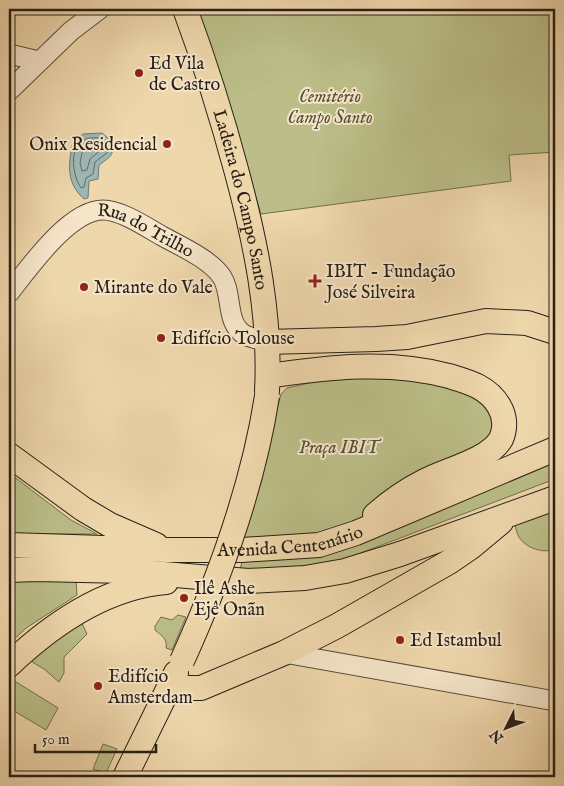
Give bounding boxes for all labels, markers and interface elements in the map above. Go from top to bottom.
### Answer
place label: Ed Vila de Castro [149,53,221,97]
marker: Ed Vila de Castro [133,67,145,79]
park label: Cemitério Campo Santo [287,86,373,130]
street label: Ladeira do Campo Santo [206,107,272,292]
place label: Onix Residencial [29,134,157,157]
marker: Onix Residencial [161,138,173,150]
street label: Rua do Trilho [97,200,198,264]
place label: IBIT - Fundação José Silveira [324,261,456,305]
marker: IBIT - Fundação José Silveira [308,274,322,288]
place label: Mirante do Vale [94,277,213,300]
marker: Mirante do Vale [78,281,90,293]
place label: Edifício Tolouse [171,328,295,351]
marker: Edifício Tolouse [155,332,167,344]
park label: Praça IBIT [299,437,381,460]
street label: Avenida Centenário [216,521,367,563]
place label: Ilê Ashe Ejê Onãn [194,578,265,622]
marker: Ilê Ashe Ejê Onãn [178,592,190,604]
place label: Ed Istambul [410,630,502,653]
marker: Ed Istambul [394,634,406,646]
place label: Edifício Amsterdam [107,666,193,710]
marker: Edifício Amsterdam [92,680,104,692]
north arrow [482,704,532,754]
scale bar [35,721,156,753]
text: N [486,726,508,747]
text: 50 m [42,730,70,749]

